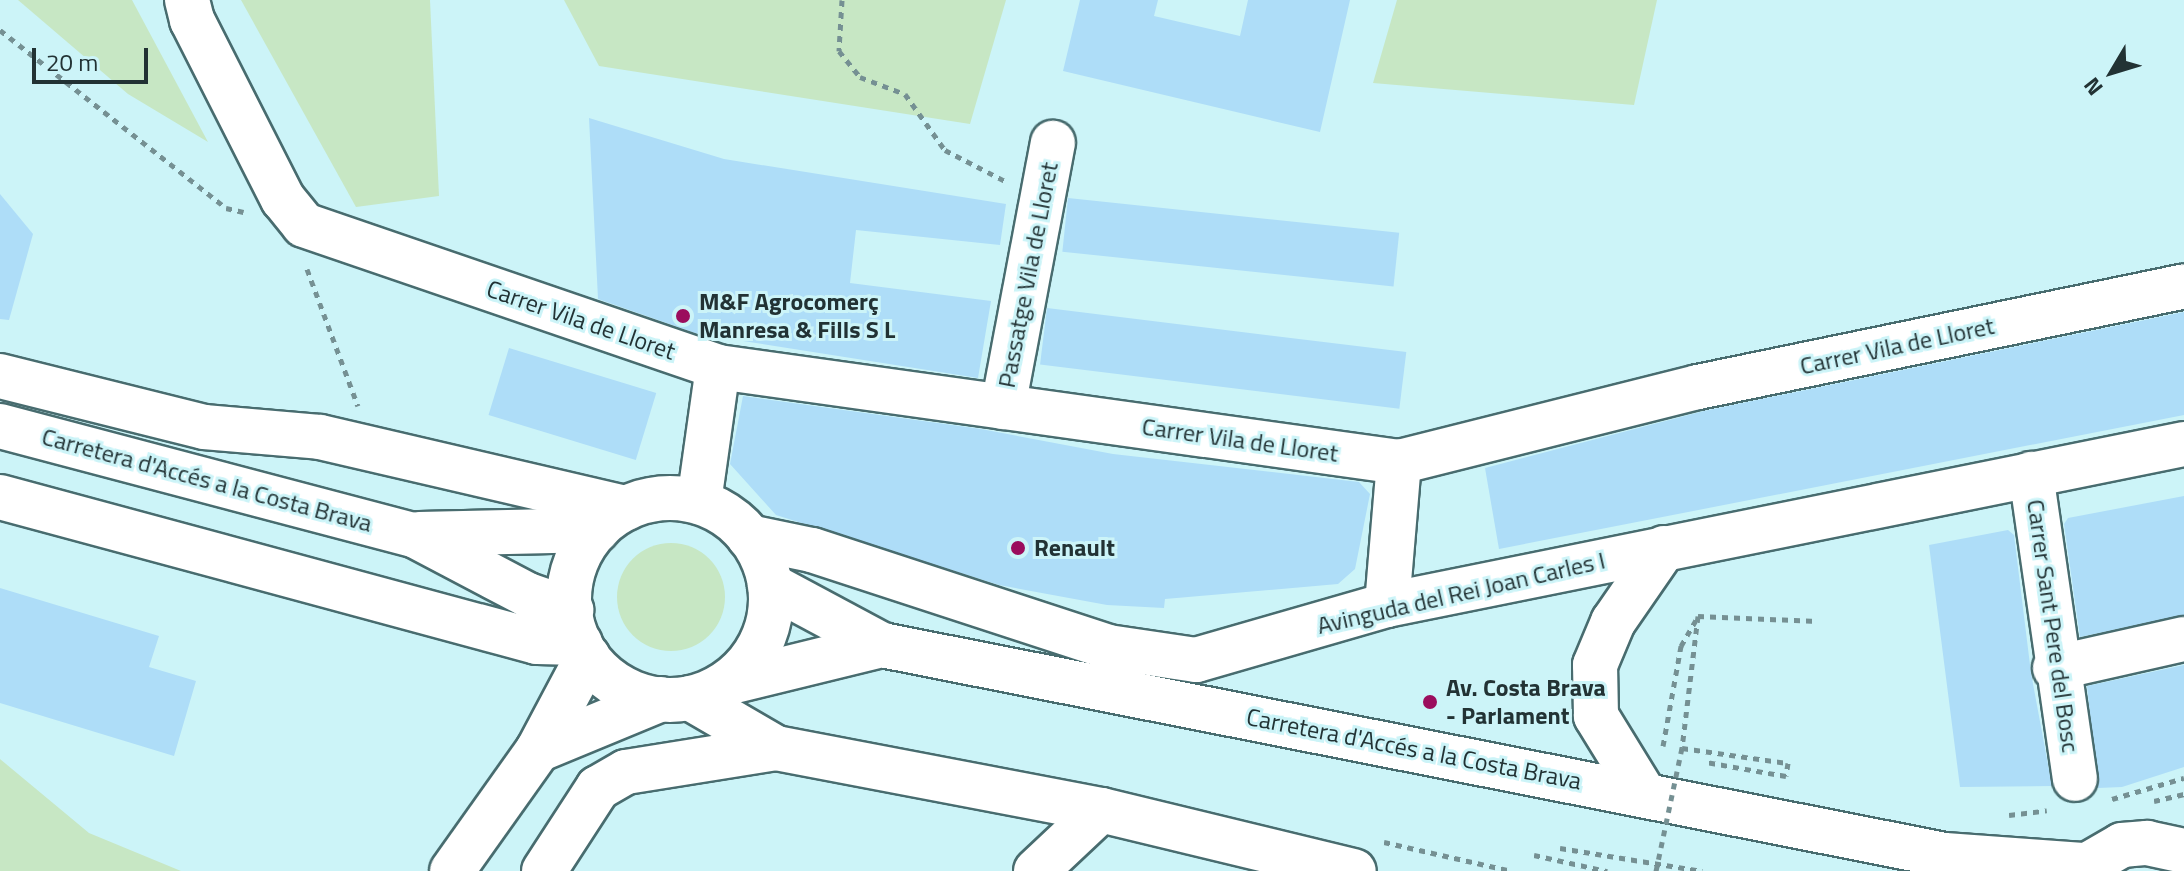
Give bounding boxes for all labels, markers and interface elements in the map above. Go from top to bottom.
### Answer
scale bar [36,32,152,82]
north arrow [2072,32,2152,112]
text: 20 m [46,44,98,80]
text: N [2075,70,2111,103]
street label: Passatge Vila de Lloret [992,160,1064,390]
street label: Carrer Vila de Lloret [483,274,679,366]
place label: M&F Agrocomerç Manresa & Fills S L [699,288,895,344]
marker: M&F Agrocomerç Manresa & Fills S L [674,307,692,325]
street label: Carrer Vila de Lloret [1797,311,1997,381]
street label: Carrer Vila de Lloret [1140,412,1340,468]
street label: Carretera d'Accés a la Costa Brava [39,422,375,538]
street label: Carrer Sant Pere del Bosc [2021,498,2085,754]
place label: Renault [1034,534,1115,562]
marker: Renault [1009,539,1027,557]
street label: Avinguda del Rei Joan Carles I [1314,546,1608,640]
place label: Av. Costa Brava - Parlament [1446,674,1606,730]
marker: Av. Costa Brava - Parlament [1421,693,1439,711]
street label: Carretera d'Accés a la Costa Brava [1244,702,1584,796]

